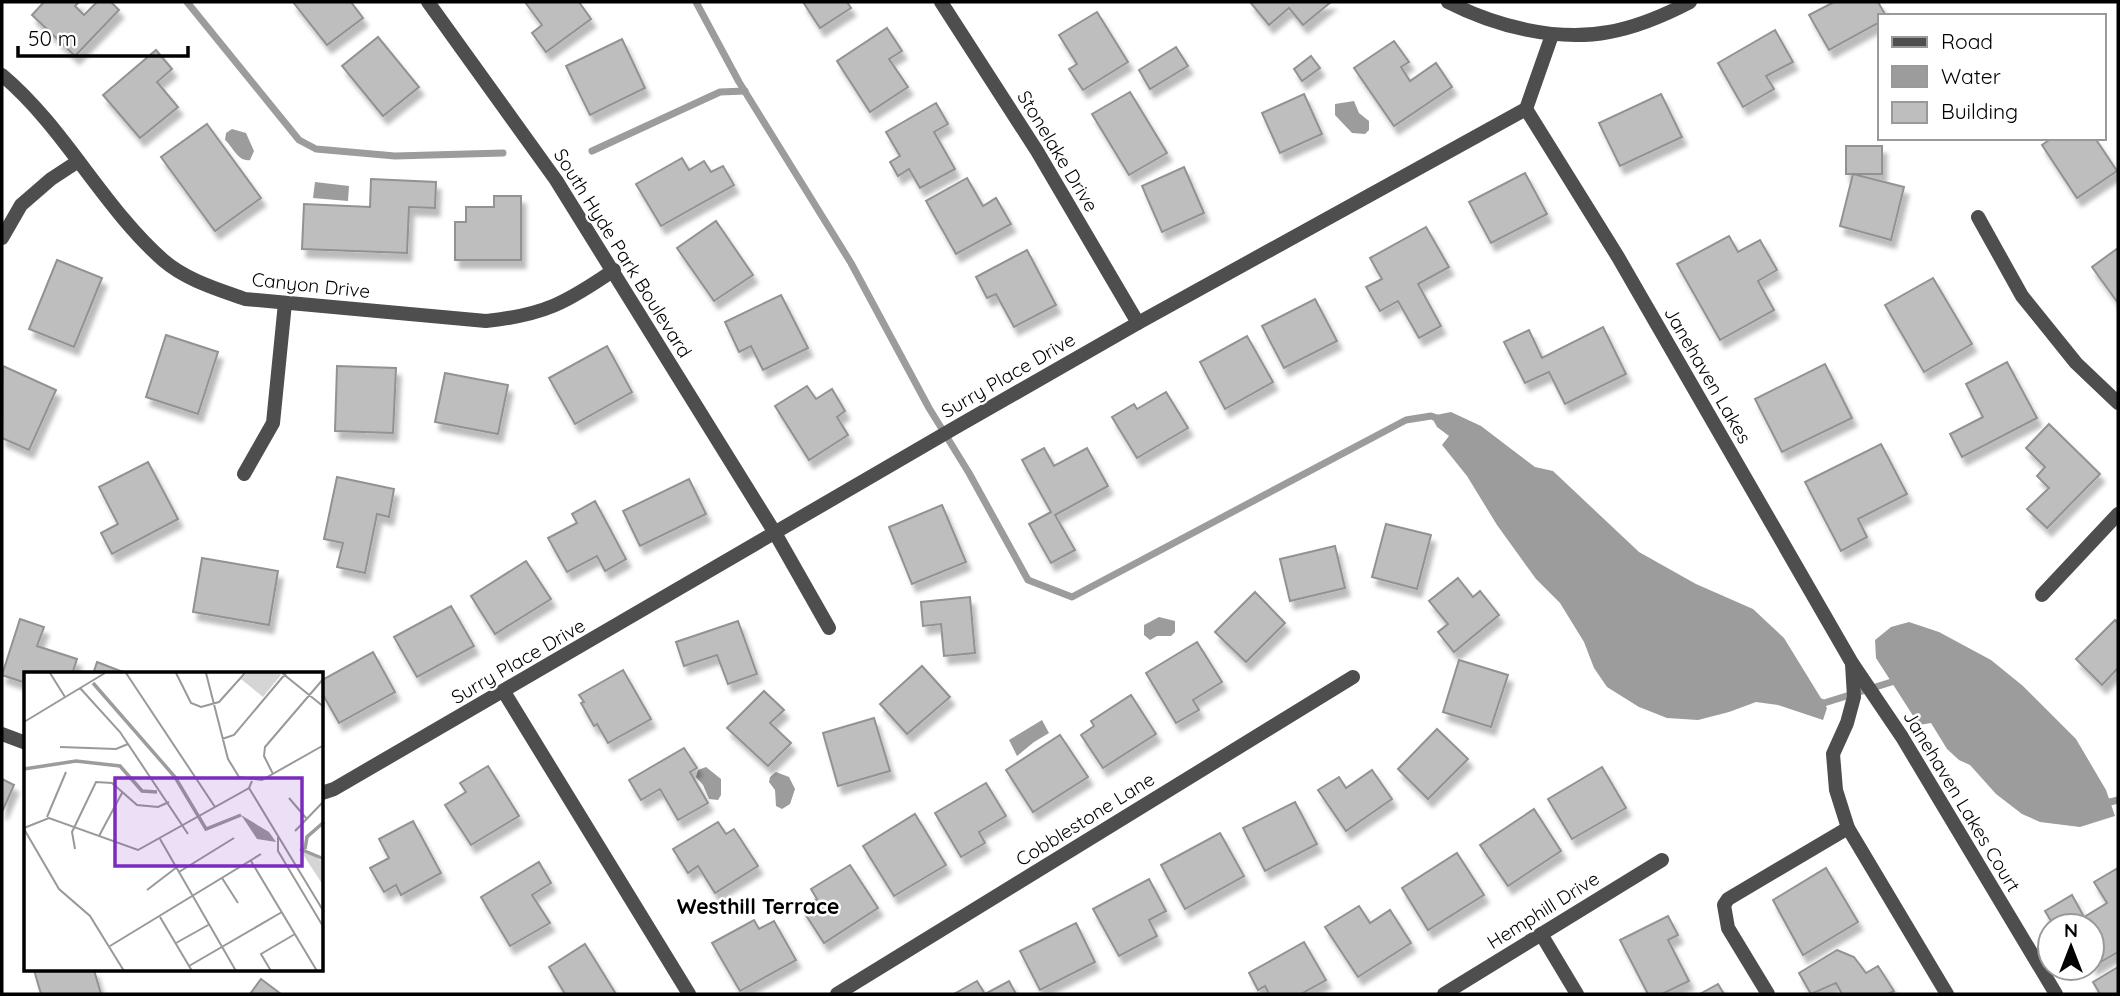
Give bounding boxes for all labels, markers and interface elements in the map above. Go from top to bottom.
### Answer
scale bar [18,14,187,58]
legend [1878,14,2106,140]
text: 50 m [28,25,77,51]
text: Road [1941,28,1993,54]
text: Water [1941,63,2001,89]
street label: Stonelake Drive [1012,86,1104,216]
text: Building [1941,98,2018,124]
street label: South Hyde Park Boulevard [549,144,697,362]
street label: Canyon Drive [251,267,371,303]
street label: Janehaven Lakes [1659,302,1757,448]
street label: Surry Place Drive [937,327,1079,423]
street label: Surry Place Drive [447,613,589,709]
inset map [24,672,324,972]
street label: Janehaven Lakes Court [1898,706,2026,896]
street label: Cobblestone Lane [1011,767,1159,871]
street label: Hemphill Drive [1482,866,1604,954]
district label: Westhill Terrace [677,893,839,919]
north arrow [2036,912,2106,982]
text: N [2064,918,2078,942]

